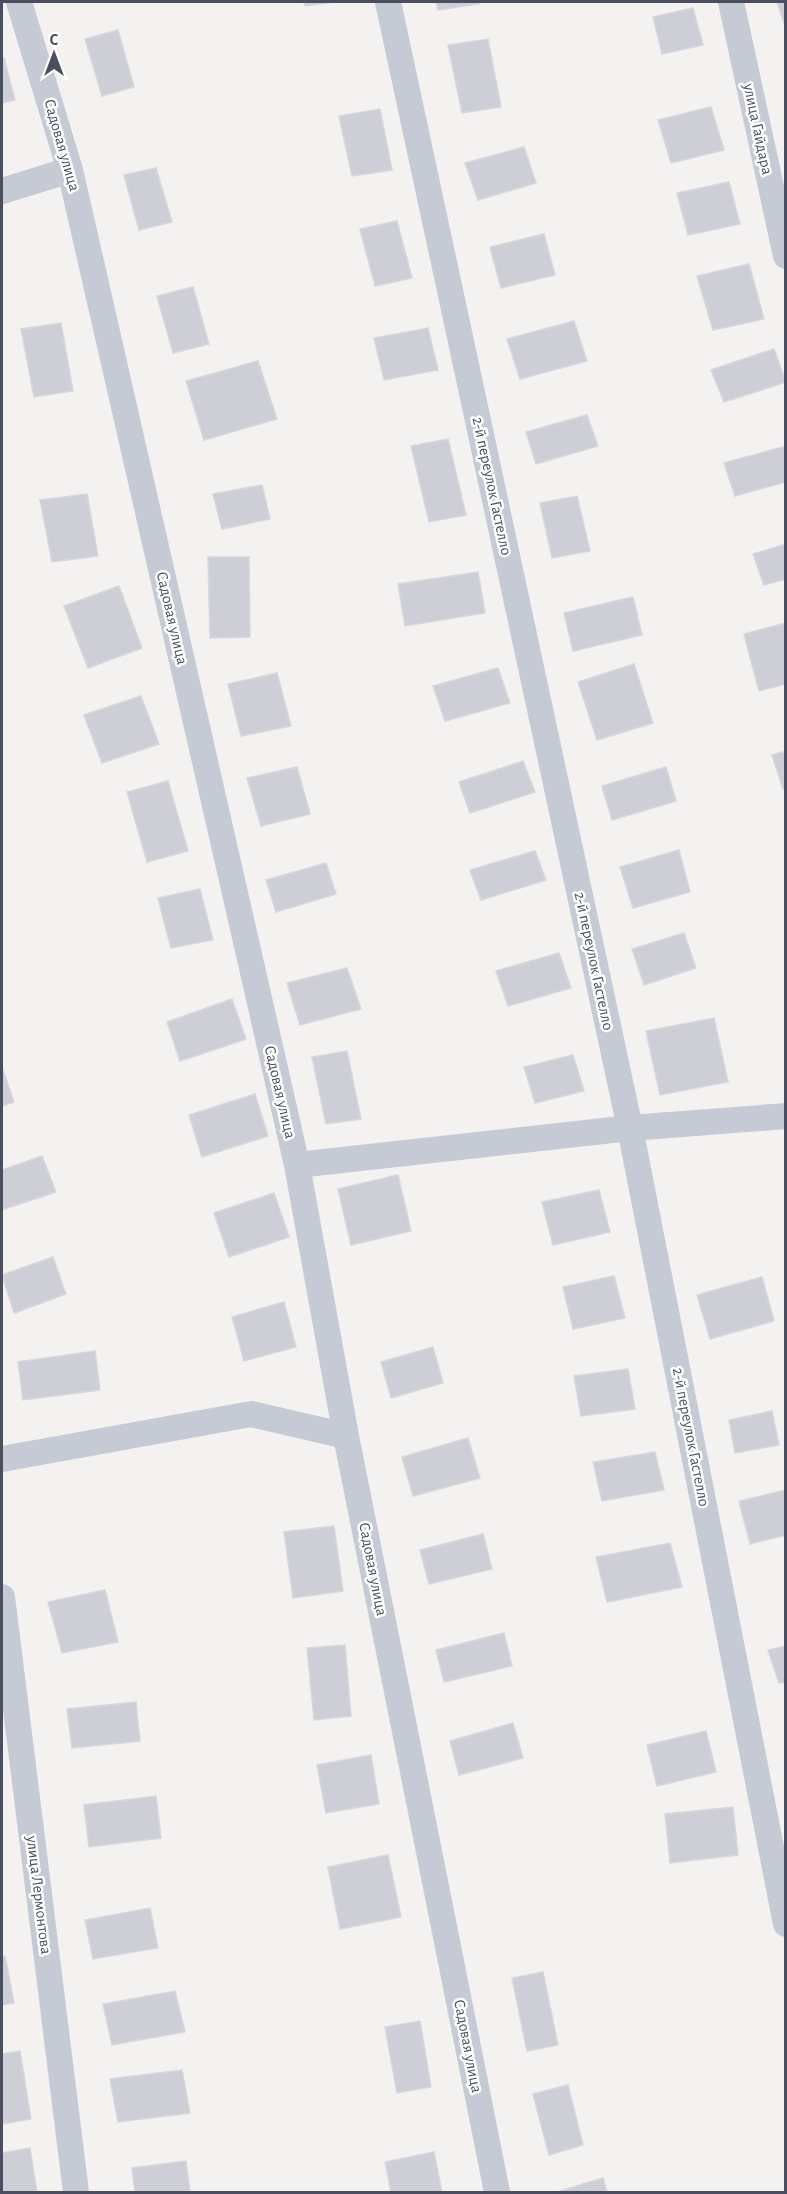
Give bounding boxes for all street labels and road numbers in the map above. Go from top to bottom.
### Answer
street label: улица Гайдара [739,81,775,176]
street label: Садовая улица [40,97,83,193]
street label: 2-й переулок Гастелло [469,415,515,557]
street label: Садовая улица [153,570,190,666]
street label: 2-й переулок Гастелло [571,890,617,1032]
street label: Садовая улица [261,1044,298,1140]
street label: 2-й переулок Гастелло [669,1366,712,1508]
street label: Садовая улица [355,1521,390,1617]
street label: улица Лермонтова [23,1834,54,1955]
street label: Садовая улица [450,1998,485,2094]

